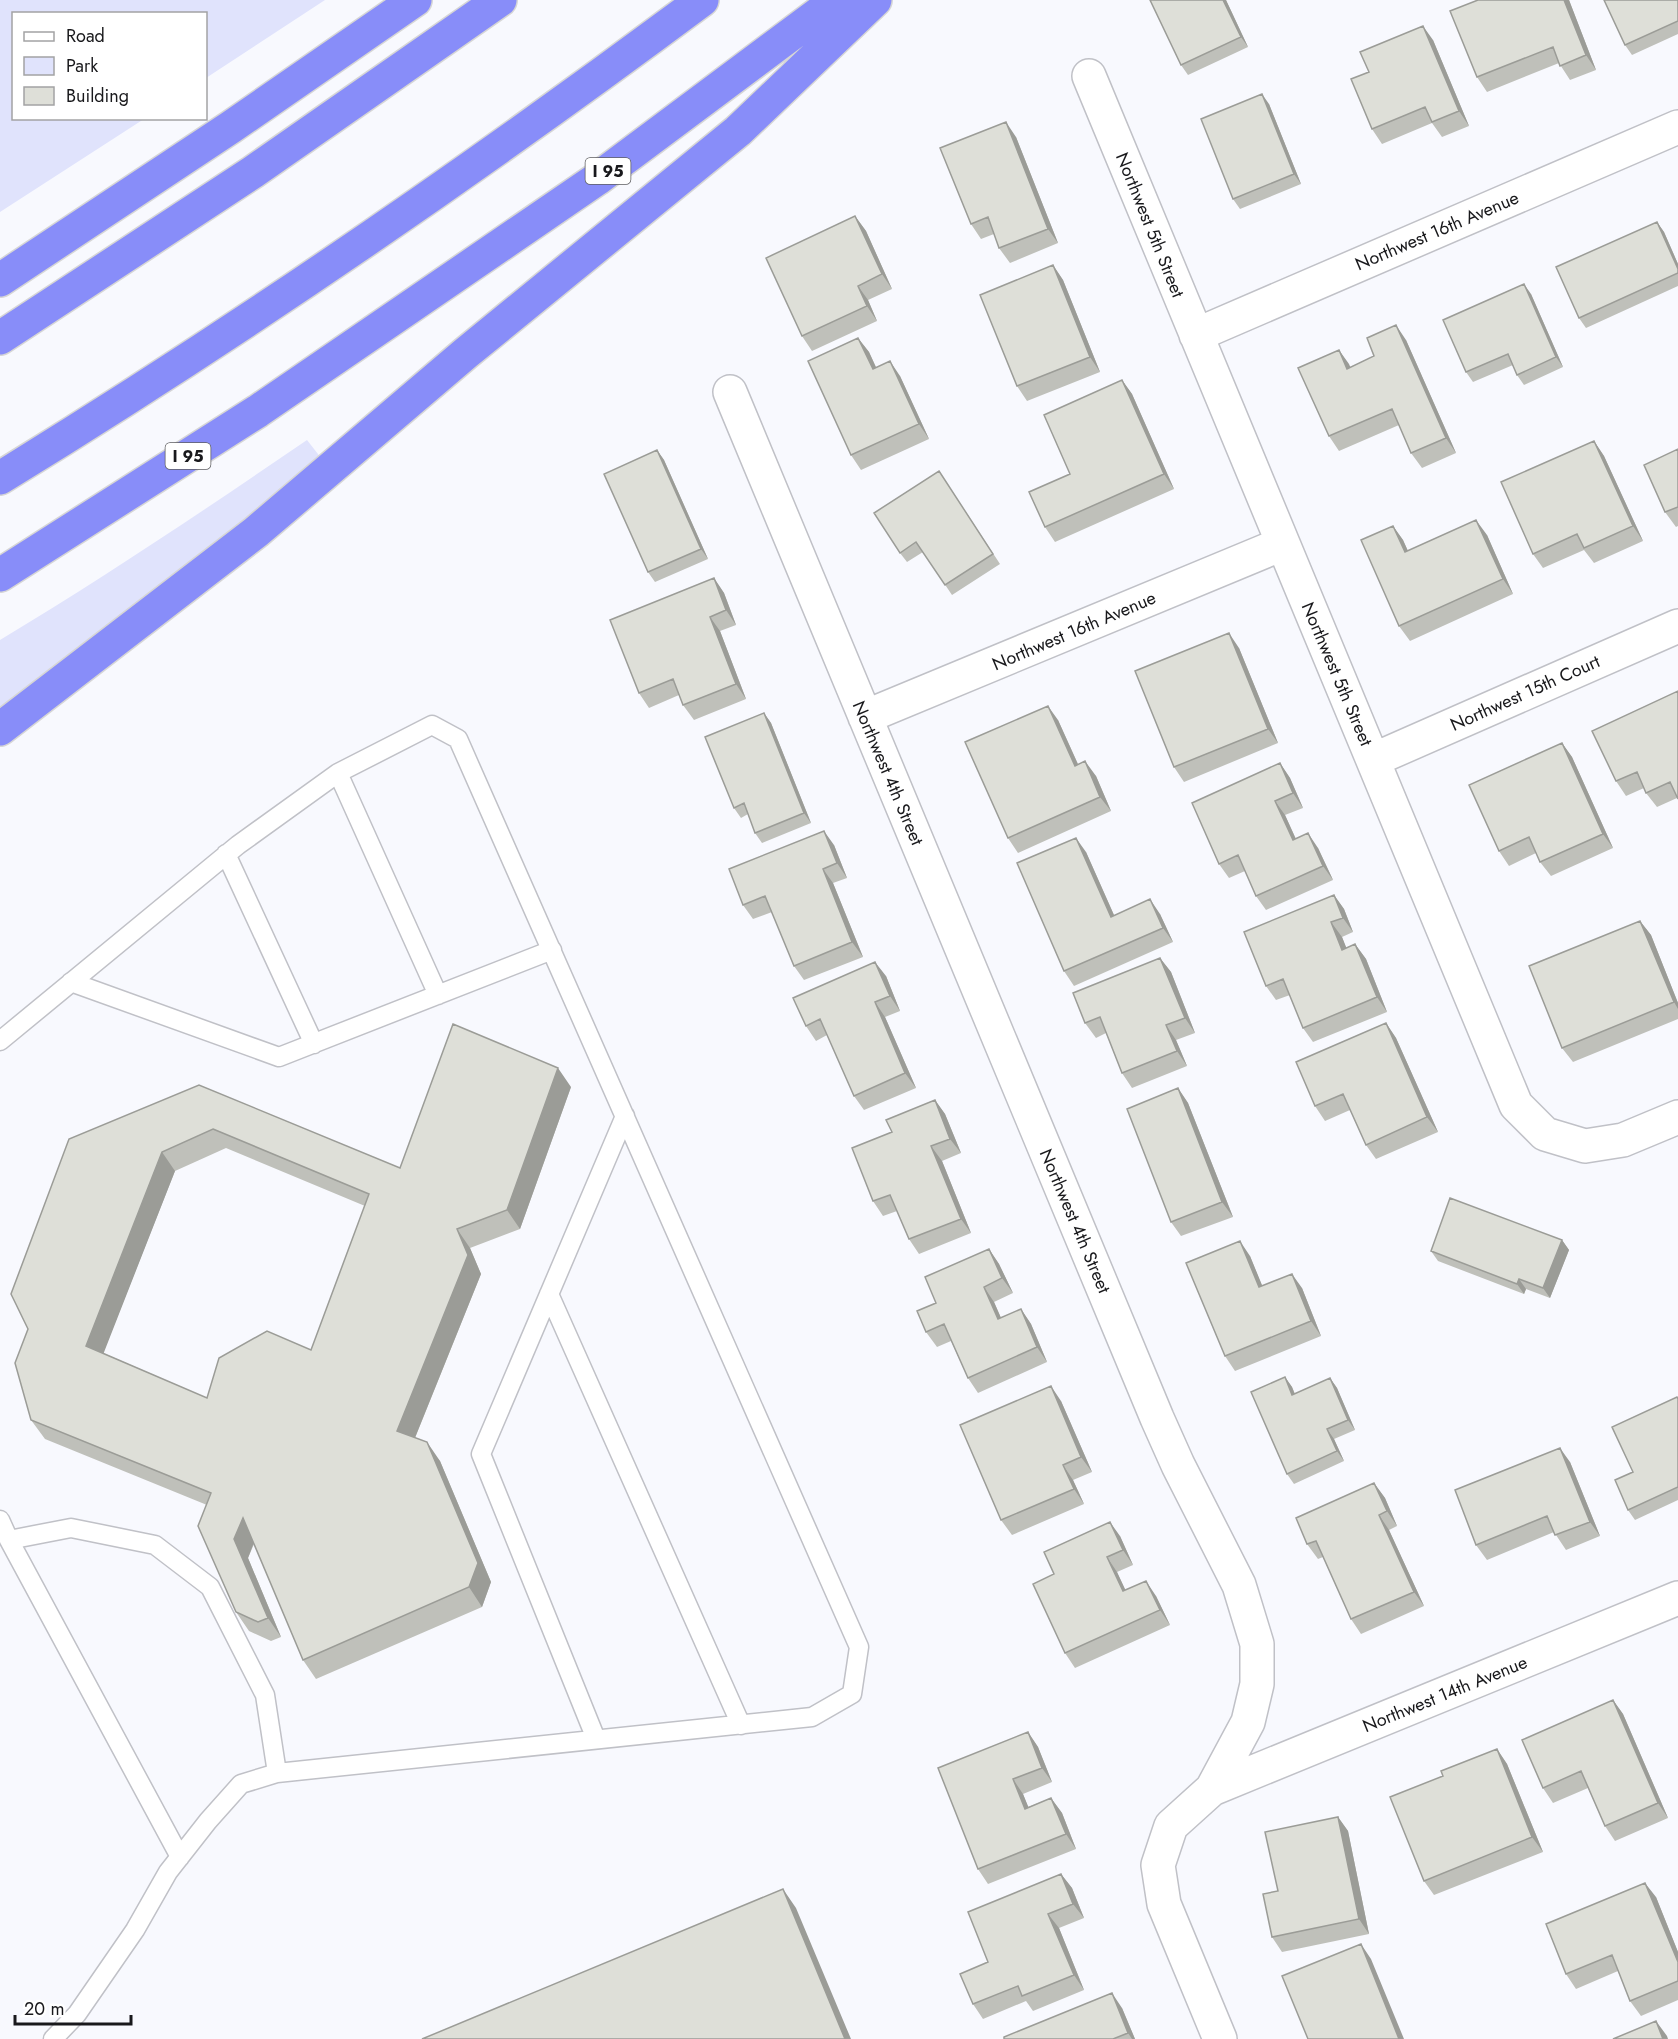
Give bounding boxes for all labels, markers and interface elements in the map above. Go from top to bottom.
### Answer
legend [12,12,207,120]
text: Road [66,23,105,49]
text: Park [66,53,98,79]
text: Building [66,83,129,109]
street label: Northwest 5th Street [1109,149,1191,302]
road number: I 95 [586,158,630,184]
street label: Northwest 16th Avenue [1351,185,1523,277]
road number: I 95 [166,443,210,469]
street label: Northwest 16th Avenue [988,585,1160,677]
street label: Northwest 5th Street [1295,598,1379,751]
street label: Northwest 15th Court [1446,648,1605,738]
street label: Northwest 4th Street [846,697,930,850]
street label: Northwest 4th Street [1033,1145,1117,1298]
street label: Northwest 14th Avenue [1359,1649,1531,1739]
scale bar [15,1988,130,2026]
text: 20 m [24,1996,64,2022]

